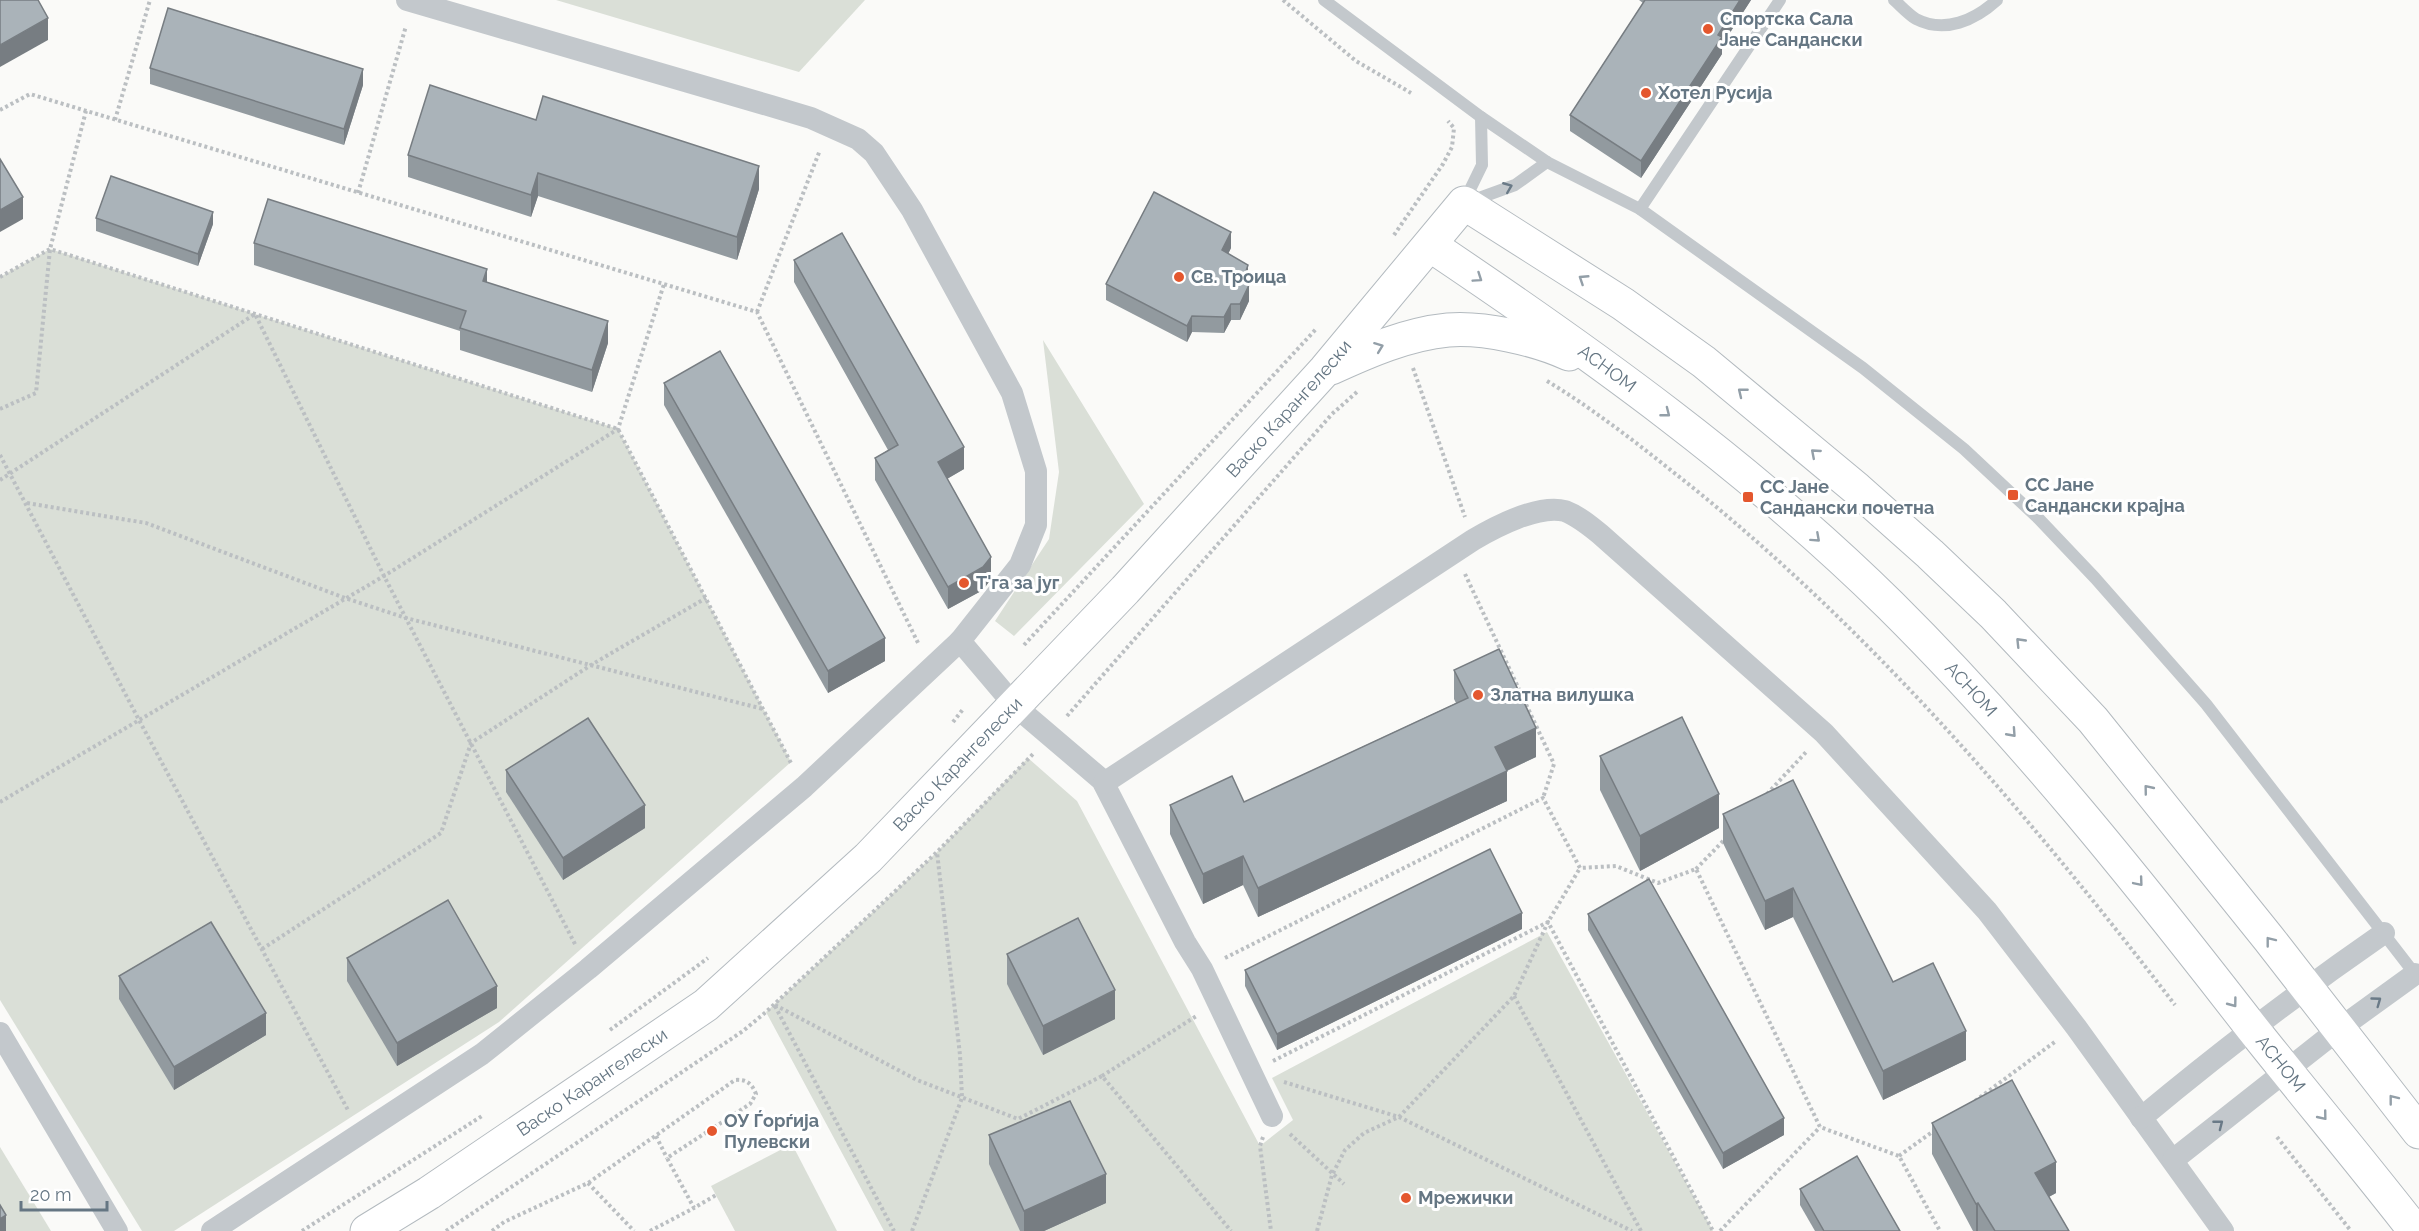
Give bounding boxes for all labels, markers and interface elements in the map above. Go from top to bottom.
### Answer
place label: Спортска Сала Јане Сандански [1720,8,1862,50]
marker: Спортска Сала Јане Сандански [1701,22,1715,36]
place label: Хотел Русија [1657,82,1772,103]
marker: Хотел Русија [1639,86,1653,100]
one-way arrow [1502,182,1513,194]
place label: Св. Троица [1191,266,1286,287]
marker: Св. Троица [1172,270,1186,284]
one-way arrow [1472,271,1483,282]
one-way arrow [1579,274,1589,286]
street label: Васко Карангелески [1222,336,1356,481]
street label: АСНОМ [1574,340,1641,396]
one-way arrow [1373,342,1384,355]
one-way arrow [1738,389,1749,400]
one-way arrow [1660,405,1671,416]
one-way arrow [1811,449,1822,460]
place label: СС Јане Сандански крајна [2025,474,2185,516]
place label: СС Јане Сандански почетна [1760,476,1934,518]
marker: СС Јане Сандански крајна [2006,488,2020,502]
marker: СС Јане Сандански почетна [1741,490,1755,504]
one-way arrow [1809,531,1820,542]
place label: Т'га за југ [976,572,1060,593]
marker: Т'га за југ [957,576,971,590]
one-way arrow [2016,638,2027,648]
street label: АСНОМ [1941,657,2002,721]
place label: Златна вилушка [1490,684,1634,705]
marker: Златна вилушка [1471,688,1485,702]
street label: Васко Карангелески [889,693,1026,835]
one-way arrow [2005,726,2016,737]
one-way arrow [2144,785,2155,796]
one-way arrow [2131,875,2142,886]
one-way arrow [2267,936,2278,947]
one-way arrow [2226,996,2237,1007]
one-way arrow [2371,998,2382,1009]
street label: Васко Карангелески [513,1023,671,1140]
street label: АСНОМ [2252,1031,2310,1096]
one-way arrow [2389,1094,2400,1105]
place label: ОУ Ѓорѓија Пулевски [724,1110,819,1152]
one-way arrow [2316,1110,2327,1121]
one-way arrow [2212,1121,2223,1132]
marker: ОУ Ѓорѓија Пулевски [705,1124,719,1138]
scale bar [21,1174,106,1212]
text: 20 m [30,1184,72,1205]
place label: Мрежички [1418,1187,1513,1208]
marker: Мрежички [1399,1191,1413,1205]

